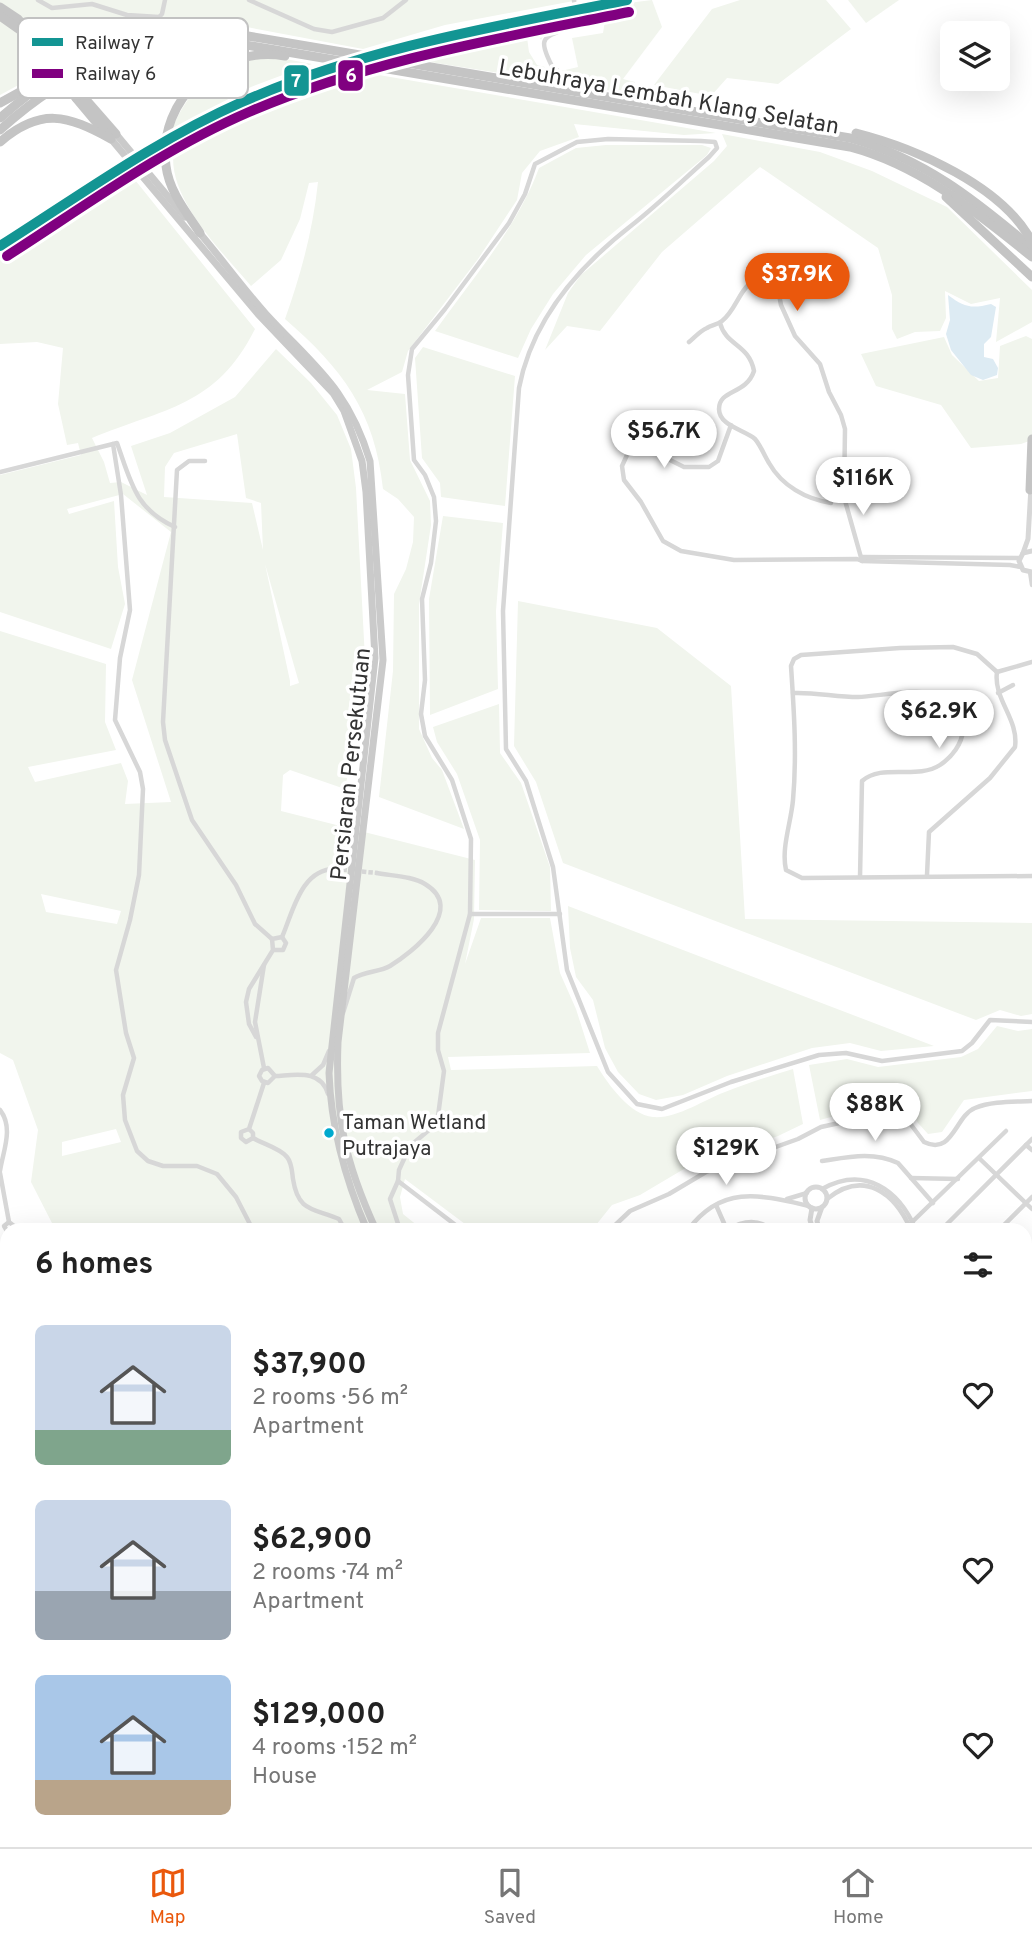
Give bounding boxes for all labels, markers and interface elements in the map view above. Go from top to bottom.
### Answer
legend [18,18,248,98]
map controls [940,21,1010,91]
button: layers [940,21,1010,91]
text: Railway 7 [75,32,154,56]
street label: Lebuhraya Lembah Klang Selatan [496,54,841,143]
line badge: 6 [337,59,364,92]
text: Railway 6 [75,63,156,87]
line badge: 7 [283,64,310,97]
text: 6 [345,65,357,89]
text: 7 [291,70,301,94]
pin: $37.9K [740,254,854,313]
text: $37.9K [761,261,833,290]
pin: $56.7K [607,410,721,470]
text: $56.7K [627,418,701,447]
pin: $116K [814,458,912,517]
text: $116K [832,465,894,494]
street label: Persiaran Persekutuan [326,646,379,882]
pin: $62.9K [882,690,996,750]
text: $62.9K [900,698,978,727]
pin: $88K [834,1084,916,1143]
text: $88K [845,1091,905,1120]
place label: Taman Wetland Putrajaya [342,1110,486,1163]
marker: Taman Wetland Putrajaya [322,1126,336,1140]
pin: $129K [677,1128,775,1187]
text: $129K [692,1135,760,1164]
icon: filters [959,1246,997,1284]
text: 6 homes [35,1247,153,1284]
text: $37,900 [252,1347,367,1384]
icon: home [91,1353,175,1437]
icon: heart [959,1376,997,1414]
text: 2 rooms · 56 m² [252,1384,408,1413]
text: Apartment [252,1413,364,1442]
text: $62,900 [252,1522,372,1559]
icon: home [91,1528,175,1612]
icon: heart [959,1551,997,1589]
text: 2 rooms · 74 m² [252,1559,403,1588]
text: Apartment [252,1588,364,1617]
text: $129,000 [252,1697,386,1734]
icon: home [91,1703,175,1787]
icon: heart [959,1726,997,1764]
text: 4 rooms · 152 m² [252,1734,417,1763]
text: House [252,1763,317,1792]
tab: Map [149,1864,187,1930]
tab: Saved [484,1864,536,1930]
tab: Home [833,1864,883,1930]

